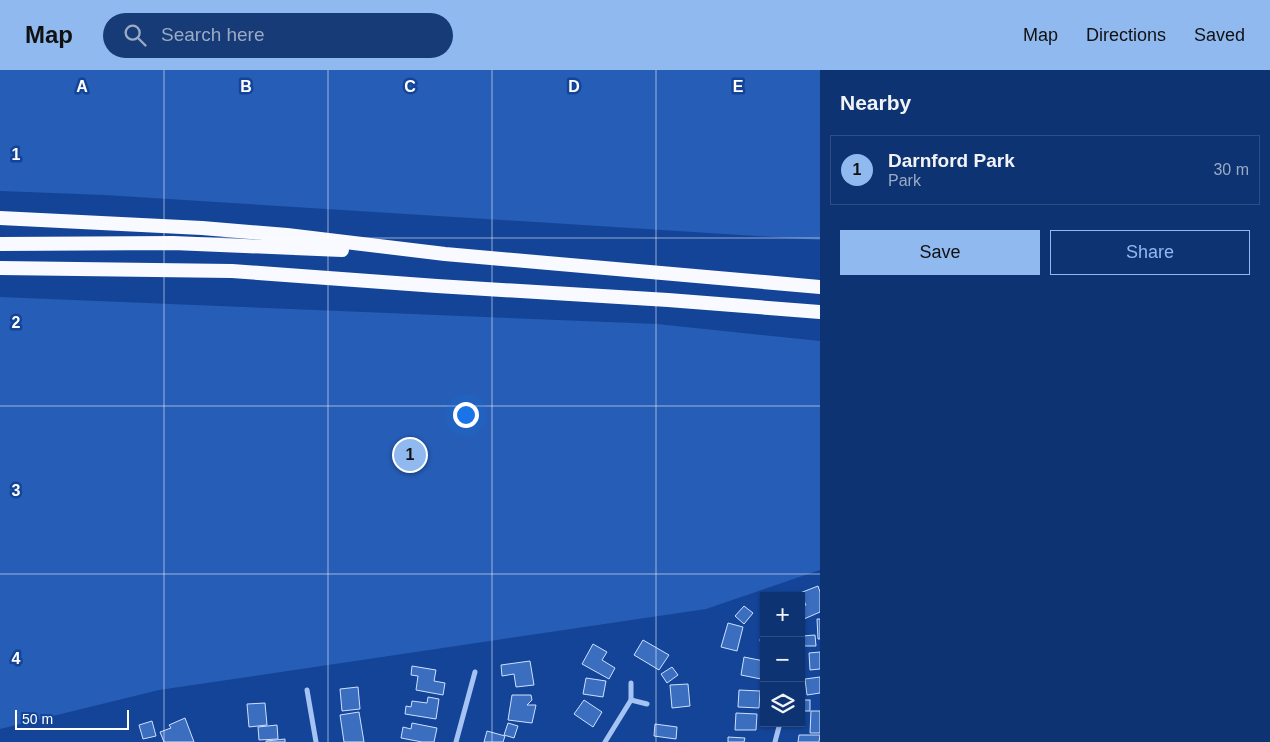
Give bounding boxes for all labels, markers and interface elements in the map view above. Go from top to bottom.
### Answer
search box [103,13,453,58]
text: Map [25,21,73,48]
icon: search [121,21,149,49]
text: Search here [161,24,265,45]
text: Map [1023,25,1058,45]
text: Directions [1086,25,1166,45]
text: Saved [1194,25,1245,45]
text: A [76,78,88,95]
text: B [240,78,252,95]
text: C [404,78,416,95]
text: D [568,78,580,95]
text: E [733,78,744,95]
text: Nearby [840,91,911,114]
text: 1 [12,146,21,163]
text: Darnford Park [888,150,1015,171]
text: 1 [853,161,861,178]
text: 30 m [1213,161,1249,178]
text: Park [888,172,921,189]
button: Save [840,230,1040,275]
button: Share [1050,230,1250,275]
text: 2 [12,314,21,331]
your location [453,402,479,428]
pin: 1 [394,436,426,474]
text: 3 [12,482,21,499]
map controls [760,592,805,727]
button: + [760,592,805,637]
button: − [760,637,805,682]
text: 4 [12,650,21,667]
button: layers [760,682,805,727]
scale bar [15,707,129,730]
text: 50 m [22,711,53,727]

